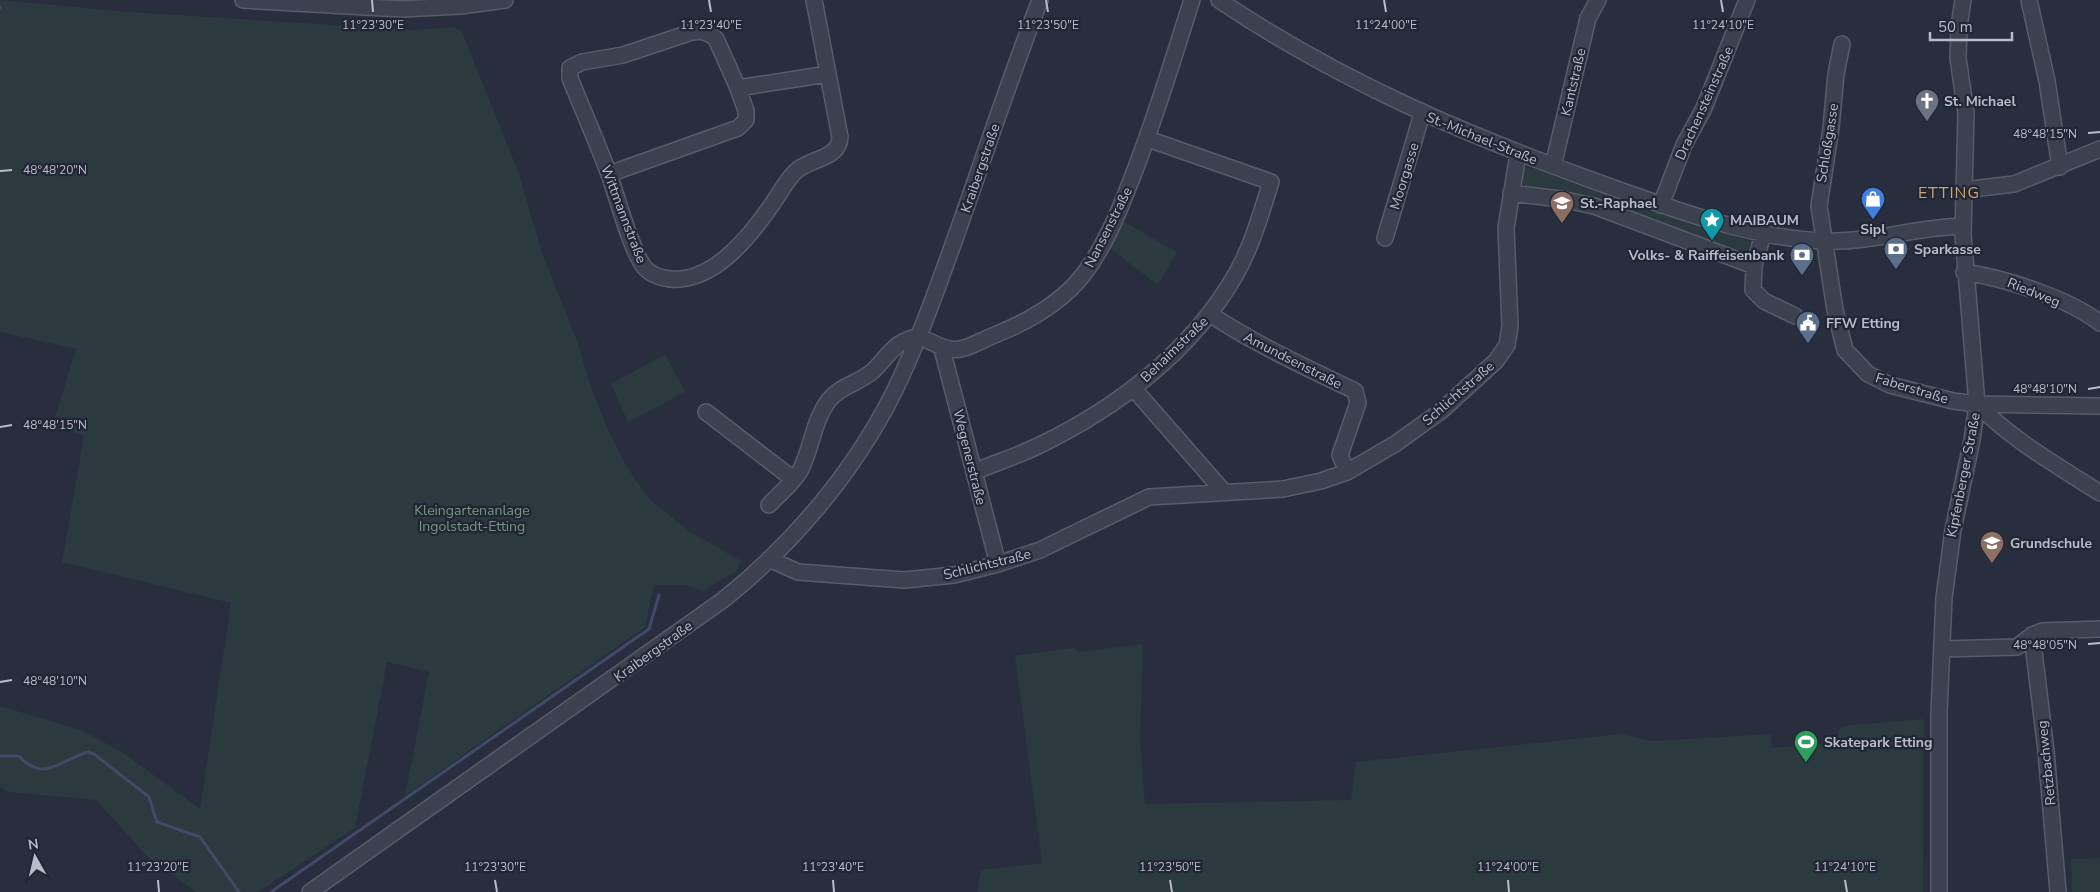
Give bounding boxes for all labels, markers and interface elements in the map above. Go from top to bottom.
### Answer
scale bar [1930,10,2012,42]
text: 11°23'30"E [342,17,404,33]
text: 11°23'40"E [680,17,742,33]
text: 11°23'50"E [1017,17,1079,33]
text: 11°24'00"E [1355,17,1417,33]
text: 11°24'10"E [1692,17,1754,33]
text: 50 m [1938,17,1973,37]
street label: Drachensteinstraße [1671,43,1738,163]
street label: Kantstraße [1556,46,1591,118]
church icon: St. Michael [1914,88,1940,122]
place label: St. Michael [1944,92,2016,111]
street label: Schloßgasse [1812,102,1843,184]
street label: St.-Michael-Straße [1423,107,1540,169]
street label: Kraibergstraße [956,121,1005,215]
text: 48°48'15"N [2013,126,2077,142]
street label: Moorgasse [1385,140,1424,212]
text: 48°48'20"N [23,162,87,178]
street label: Wittmannstraße [596,162,651,266]
district label: ETTING [1918,182,1980,204]
street label: Nansenstraße [1080,184,1137,271]
shop icon: Sipl [1860,186,1886,220]
school or university icon: St.-Raphael [1549,190,1575,224]
place label: St.-Raphael [1580,194,1657,213]
place icon: MAIBAUM [1699,207,1725,241]
place label: MAIBAUM [1730,211,1799,230]
place label: Sipl [1860,220,1886,239]
bank icon: Sparkasse [1883,236,1909,270]
place label: Sparkasse [1914,240,1981,259]
bank icon: Volks- & Raiffeisenbank [1789,242,1815,276]
place label: Volks- & Raiffeisenbank [1627,246,1784,265]
street label: Riedweg [2004,273,2063,312]
public building icon: FFW Etting [1795,310,1821,344]
street label: Behaimstraße [1136,312,1212,387]
place label: FFW Etting [1826,314,1900,333]
street label: Amundsenstraße [1240,327,1345,393]
street label: Schlichtstraße [1418,357,1498,430]
street label: Faberstraße [1873,368,1951,409]
text: 48°48'10"N [2013,381,2077,397]
street label: Wegenerstraße [948,407,991,507]
street label: Kipfenberger Straße [1942,411,1985,539]
text: 48°48'15"N [23,417,87,433]
park label: Kleingartenanlage Ingolstadt-Etting [414,501,530,536]
school or university icon: Grundschule [1979,530,2005,564]
place label: Grundschule [2010,534,2093,553]
street label: Schlichtstraße [941,544,1033,585]
street label: Kraibergstraße [610,616,697,686]
text: 48°48'05"N [2013,637,2077,653]
text: 48°48'10"N [23,673,87,689]
street label: Retzbachweg [2033,720,2060,806]
sports icon: Skatepark Etting [1793,729,1819,763]
place label: Skatepark Etting [1824,733,1933,752]
north arrow [10,832,60,882]
text: N [27,834,40,855]
text: 11°23'20"E [127,859,189,875]
text: 11°23'30"E [464,859,526,875]
text: 11°23'40"E [802,859,864,875]
text: 11°23'50"E [1139,859,1201,875]
text: 11°24'00"E [1477,859,1539,875]
text: 11°24'10"E [1814,859,1876,875]

